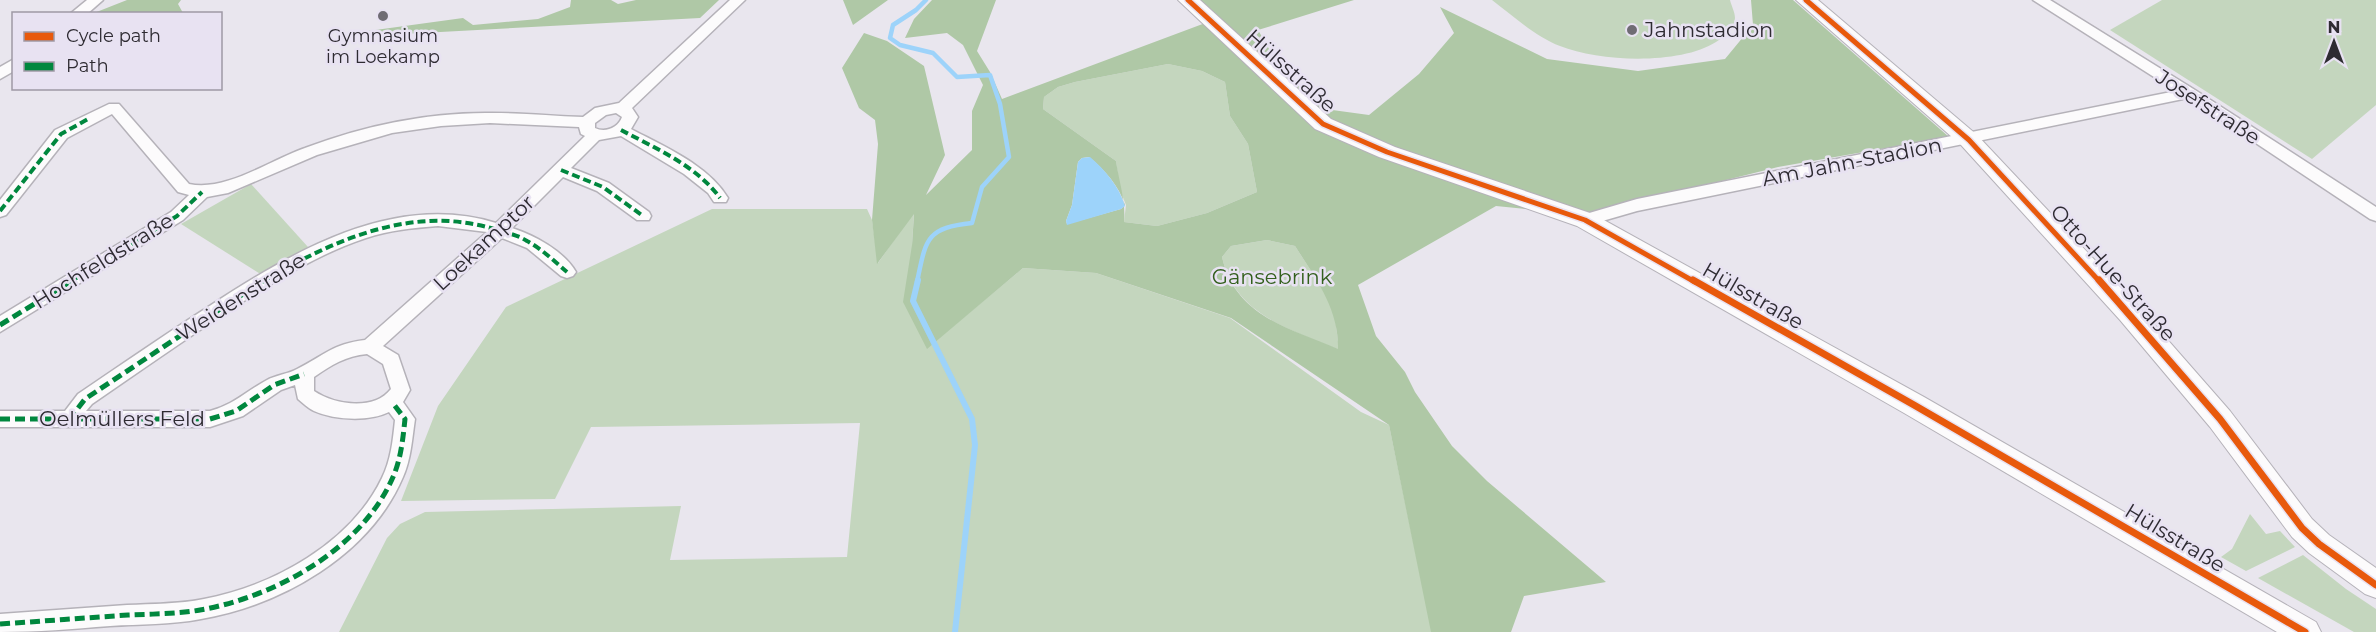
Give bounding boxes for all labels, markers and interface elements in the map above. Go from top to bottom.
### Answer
marker: Gymnasium im Loekamp [376,9,390,23]
legend [12,12,222,90]
north arrow [2304,12,2364,72]
place label: Jahnstadion [1643,17,1773,42]
text: N [2328,18,2340,37]
marker: Jahnstadion [1625,23,1639,37]
street label: Hülsstraße [1241,24,1342,118]
text: Cycle path [66,25,161,47]
place label: Gymnasium im Loekamp [326,25,440,68]
text: Path [66,55,109,77]
street label: Josefstraße [2151,63,2265,150]
street label: Am Jahn-Stadion [1760,132,1944,191]
street label: Loekamptor [428,189,539,296]
street label: Otto-Hue-Straße [2045,199,2181,346]
street label: Hochfeldstraße [28,207,178,314]
street label: Weidenstraße [172,247,310,346]
street label: Hülsstraße [1698,257,1808,335]
park label: Gänsebrink [1212,264,1333,289]
street label: Oelmüllers Feld [39,406,205,431]
street label: Hülsstraße [2121,498,2230,577]

